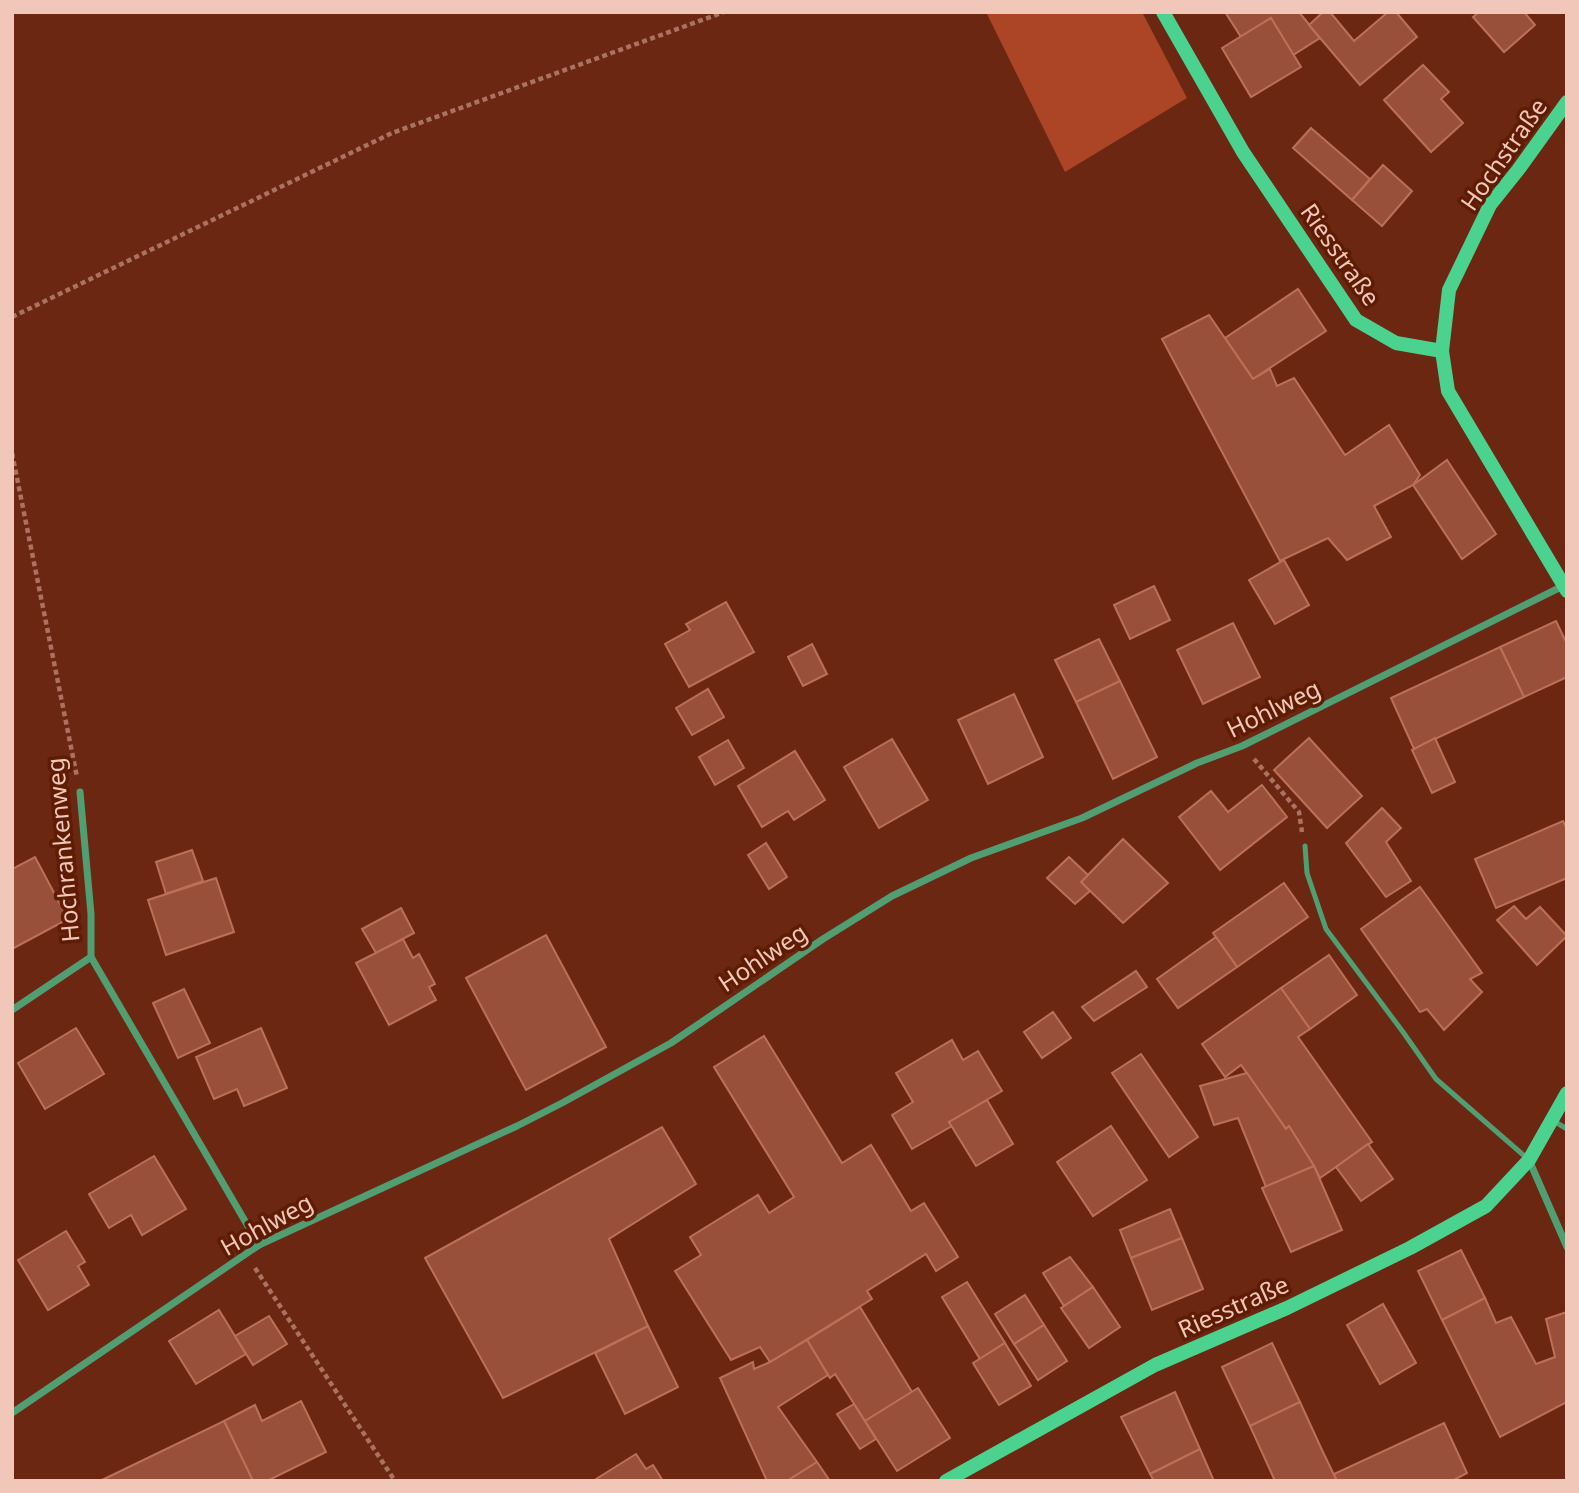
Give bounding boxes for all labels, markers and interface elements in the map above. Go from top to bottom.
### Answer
street label: Hochstraße [1452,91,1554,217]
street label: Riesstraße [1294,196,1388,312]
street label: Hohlweg [1221,671,1325,745]
street label: Hochrankenweg [38,757,86,943]
street label: Hohlweg [711,915,813,999]
street label: Hohlweg [214,1185,318,1263]
street label: Riesstraße [1172,1267,1294,1345]

